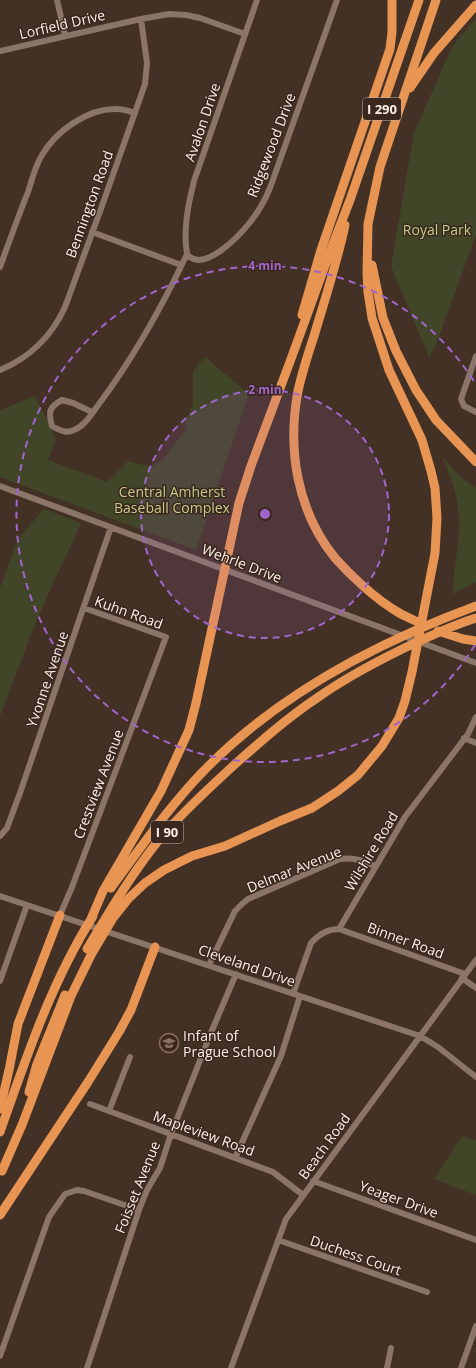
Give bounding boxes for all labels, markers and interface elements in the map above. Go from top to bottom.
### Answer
street label: Lorfield Drive [17,5,107,43]
street label: Avalon Drive [180,80,224,164]
street label: Ridgewood Drive [242,90,300,200]
road number: I 290 [363,98,401,120]
street label: Bennington Road [61,148,117,260]
park label: Royal Park [403,220,472,239]
text: 4 min [248,257,282,274]
text: 2 min [248,381,282,398]
park label: Central Amherst Baseball Complex [114,482,231,517]
centre of rings [258,507,272,521]
street label: Wehrle Drive [199,539,285,587]
street label: Kuhn Road [92,591,166,633]
street label: Yvonne Avenue [22,628,72,730]
street label: Crestview Avenue [68,726,128,841]
street label: Wilshire Road [340,808,402,894]
road number: I 90 [151,821,183,843]
street label: Delmar Avenue [244,841,344,897]
street label: Binner Road [365,917,447,963]
street label: Cleveland Drive [196,940,298,991]
place label: Infant of Prague School [183,1026,276,1061]
school or university icon: Infant of Prague School [158,1032,180,1054]
street label: Mapleview Road [151,1106,257,1160]
street label: Beach Road [294,1109,354,1183]
street label: Foisset Avenue [110,1138,164,1236]
street label: Yeager Drive [357,1176,441,1222]
street label: Duchess Court [308,1230,404,1280]

